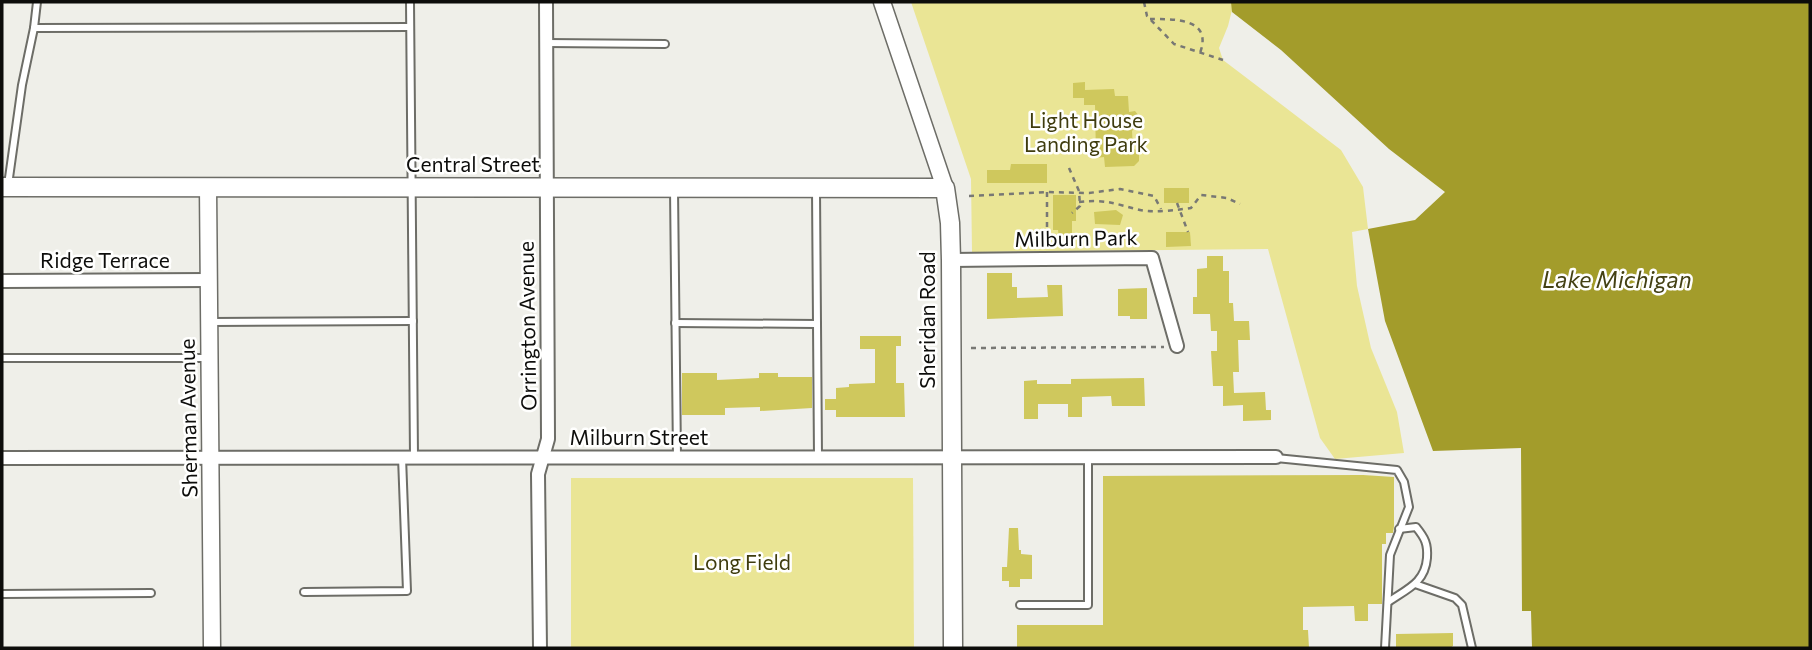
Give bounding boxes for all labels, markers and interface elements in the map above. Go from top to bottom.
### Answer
park label: Light House Landing Park [1024,107,1148,156]
street label: Central Street [406,151,540,176]
street label: Milburn Park [1014,224,1138,251]
street label: Orrington Avenue [513,241,540,411]
street label: Ridge Terrace [40,247,170,272]
street label: Sheridan Road [914,251,939,389]
water label: Lake Michigan [1542,265,1692,293]
street label: Sherman Avenue [174,338,201,498]
street label: Milburn Street [570,424,708,449]
park label: Long Field [693,549,791,574]

